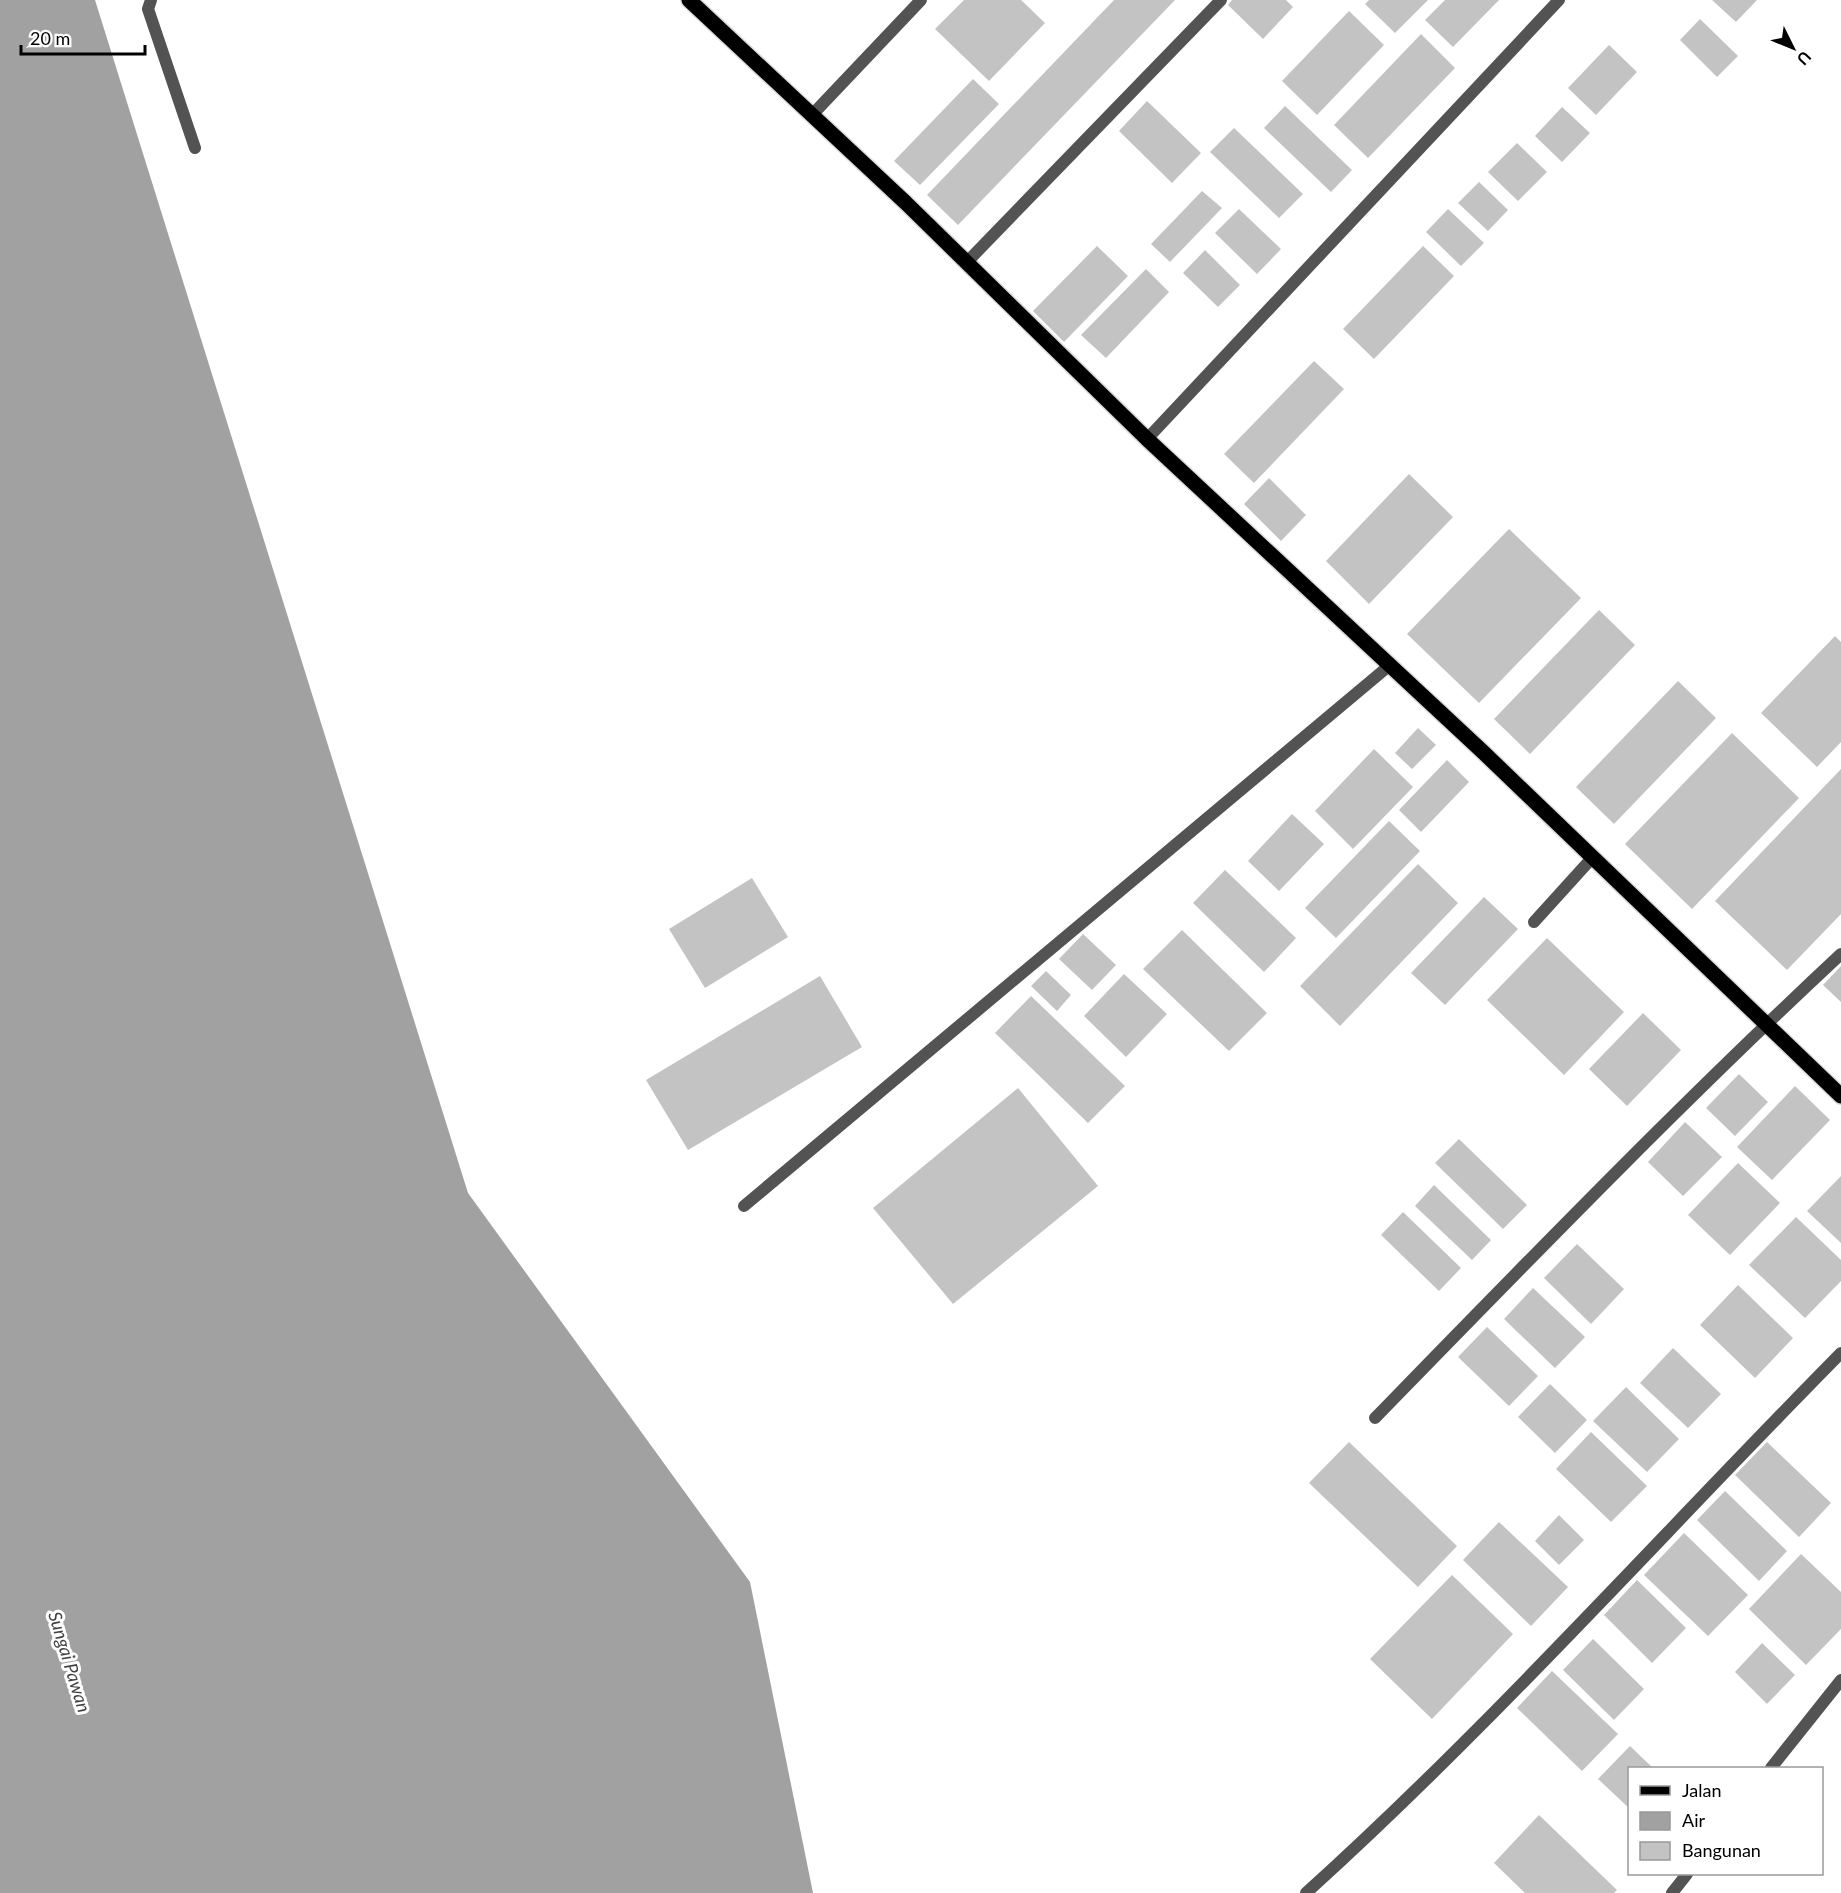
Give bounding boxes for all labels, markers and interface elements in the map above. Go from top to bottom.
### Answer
scale bar [21,18,146,56]
north arrow [1763,18,1823,78]
text: 20 m [30,27,70,49]
text: U [1793,48,1815,69]
water label: Sungai Pawan [44,1609,96,1715]
legend [1628,1767,1823,1875]
text: Jalan [1682,1779,1721,1801]
text: Air [1682,1809,1705,1831]
text: Bangunan [1682,1839,1761,1861]

